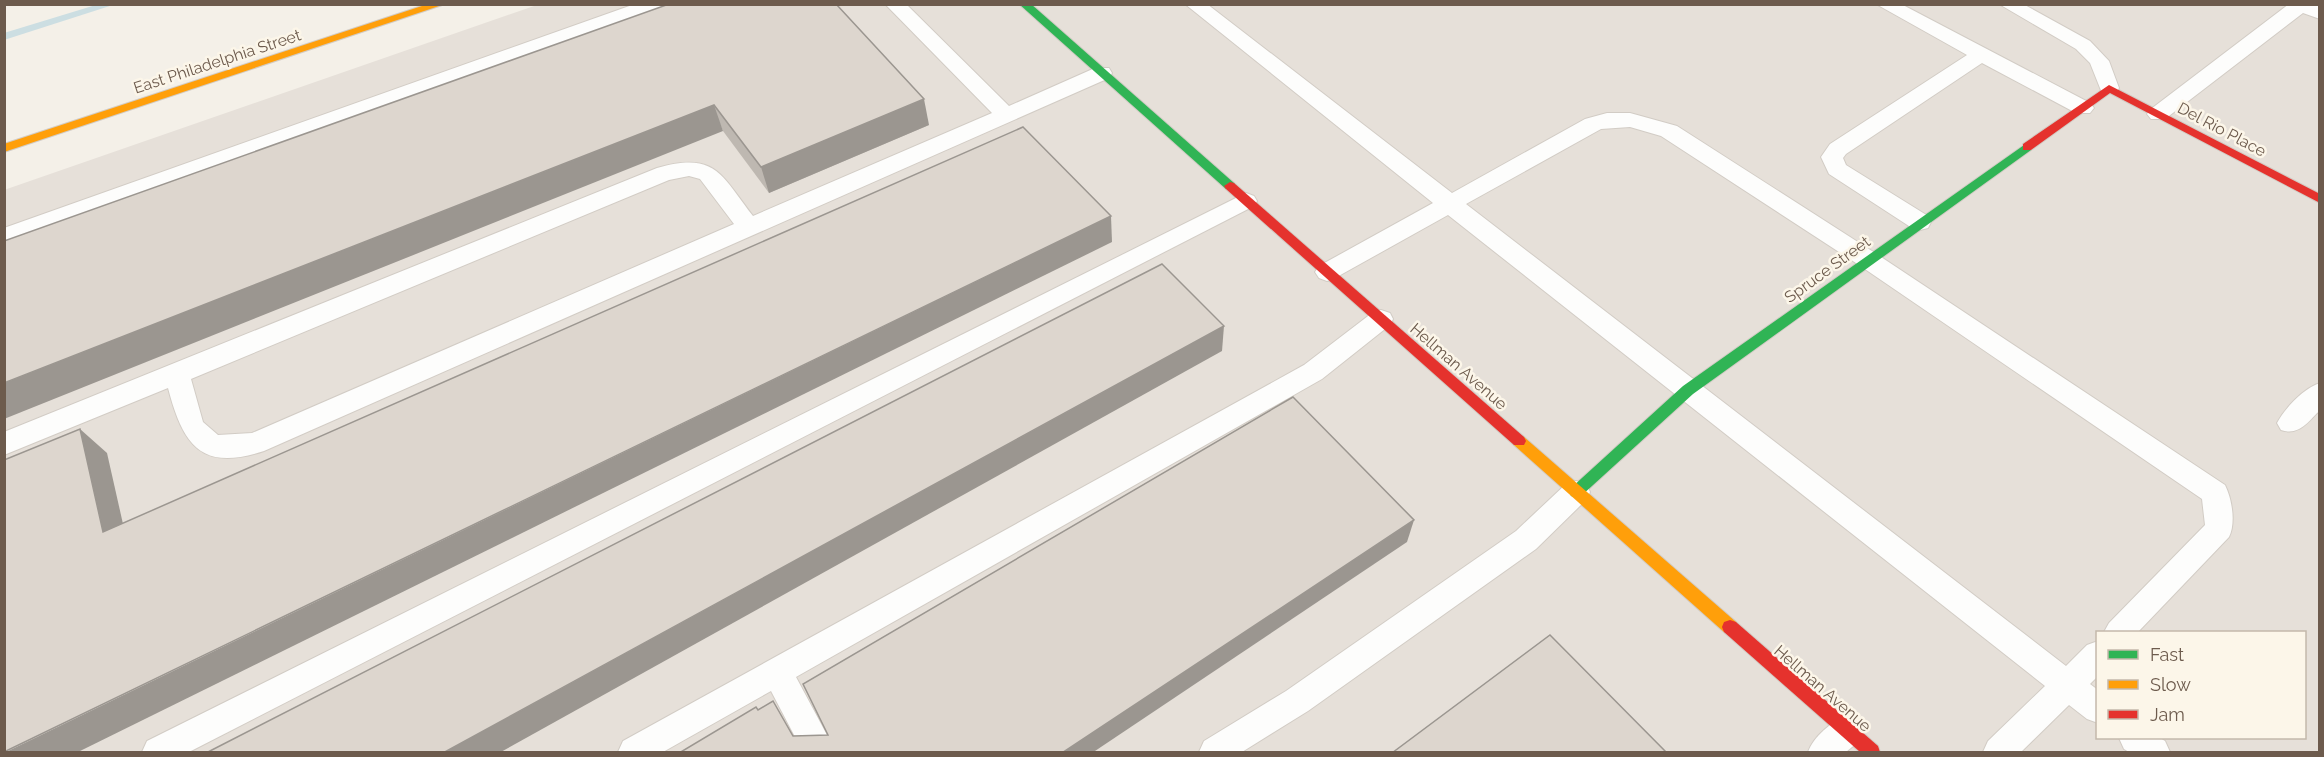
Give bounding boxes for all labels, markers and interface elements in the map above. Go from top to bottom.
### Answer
street label: East Philadelphia Street [131,25,304,98]
street label: Del Rio Place [2174,98,2269,161]
street label: Spruce Street [1781,232,1874,307]
street label: Hellman Avenue [1406,319,1511,414]
legend [2096,631,2306,739]
street label: Hellman Avenue [1770,641,1875,736]
text: Fast [2150,644,2184,665]
text: Slow [2150,674,2191,695]
text: Jam [2150,704,2185,725]

